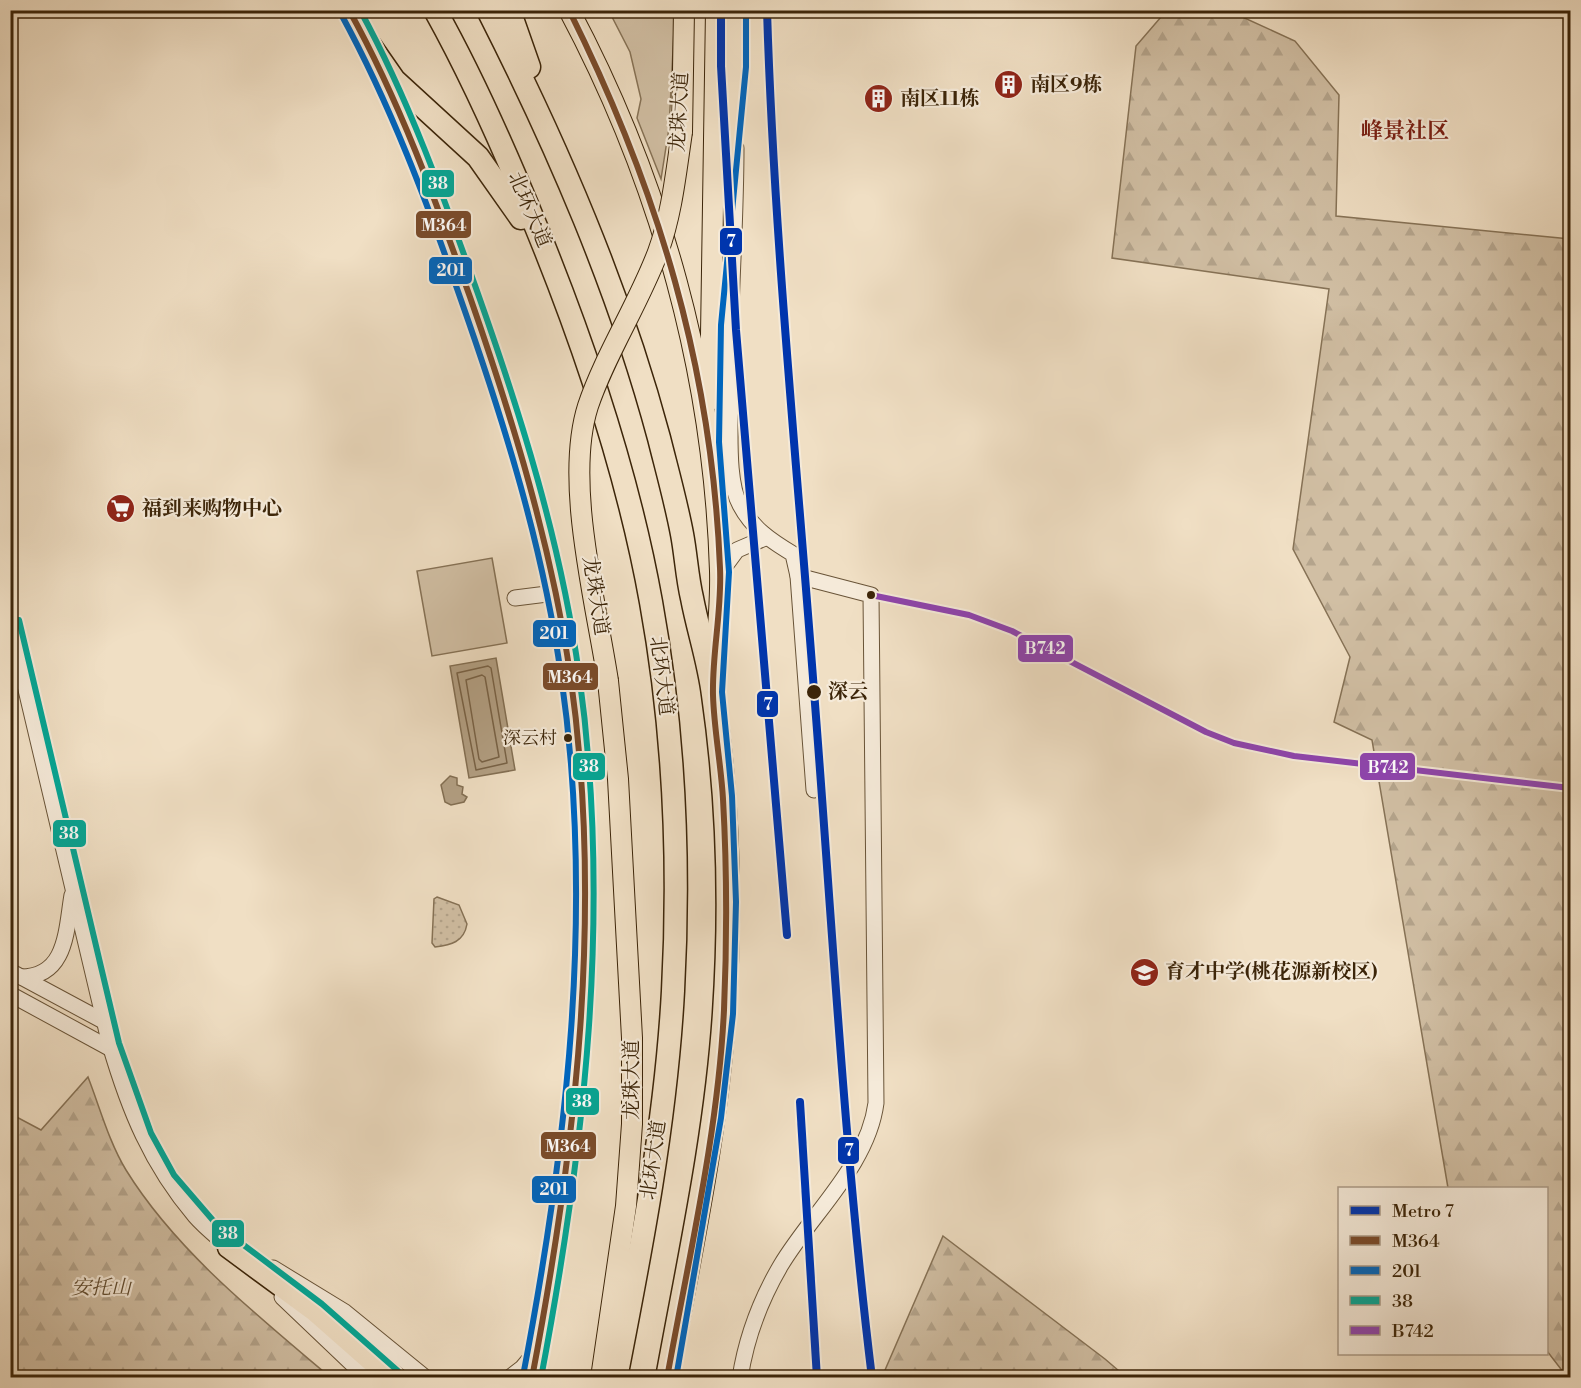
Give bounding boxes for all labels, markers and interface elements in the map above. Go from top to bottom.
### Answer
building icon: 南区9栋 [993,69,1025,101]
street label: 龙珠大道 [665,71,695,153]
place label: 南区9栋 [1030,73,1103,98]
building icon: 南区11栋 [863,83,895,115]
place label: 南区11栋 [900,87,980,112]
district label: 峰景社区 [1361,118,1449,145]
street label: 北环大道 [502,168,556,252]
line badge: 38 [421,169,455,198]
text: 38 [428,174,448,194]
line badge: M364 [415,210,472,239]
text: M364 [421,216,467,236]
line badge: 7 [719,227,743,256]
text: 7 [726,232,736,252]
line badge: 201 [428,256,473,285]
text: 201 [437,261,466,281]
supermarket icon: 福到来购物中心 [105,493,137,525]
place label: 福到来购物中心 [142,497,282,522]
street label: 龙珠大道 [576,555,614,637]
unlabelled marker [865,589,877,601]
line badge: 201 [532,619,577,648]
text: 201 [540,624,569,644]
line badge: B742 [1017,634,1074,663]
street label: 北环大道 [644,635,678,717]
text: B742 [1024,639,1066,659]
line badge: M364 [542,662,599,691]
text: M364 [547,668,593,688]
place label: 深云 [828,680,868,705]
marker: 深云 [805,683,823,701]
line badge: 7 [756,690,779,718]
text: 7 [763,695,773,715]
place label: 深云村 [503,727,557,750]
marker: 深云村 [562,732,574,744]
line badge: 38 [572,752,606,781]
line badge: B742 [1359,752,1416,781]
text: 38 [579,757,599,777]
text: B742 [1367,758,1409,778]
line badge: 38 [52,819,87,848]
text: 38 [59,824,79,844]
school or university icon: 育才中学(桃花源新校区) [1128,956,1160,988]
place label: 育才中学(桃花源新校区) [1165,960,1377,985]
street label: 龙珠大道 [620,1040,645,1120]
line badge: 38 [565,1087,600,1116]
text: 38 [572,1092,592,1112]
street label: 北环大道 [636,1119,672,1201]
line badge: M364 [540,1131,597,1160]
line badge: 7 [837,1136,860,1165]
text: M364 [545,1137,591,1157]
text: 7 [844,1141,854,1161]
line badge: 201 [531,1175,577,1204]
text: 201 [540,1180,569,1200]
legend [1338,1187,1548,1355]
text: Metro 7 [1392,1200,1454,1223]
line badge: 38 [211,1219,245,1248]
text: 38 [218,1224,238,1244]
text: M364 [1392,1230,1440,1253]
text: 201 [1392,1260,1422,1283]
park label: 安托山 [71,1276,133,1301]
text: 38 [1392,1290,1413,1313]
text: B742 [1391,1320,1434,1343]

